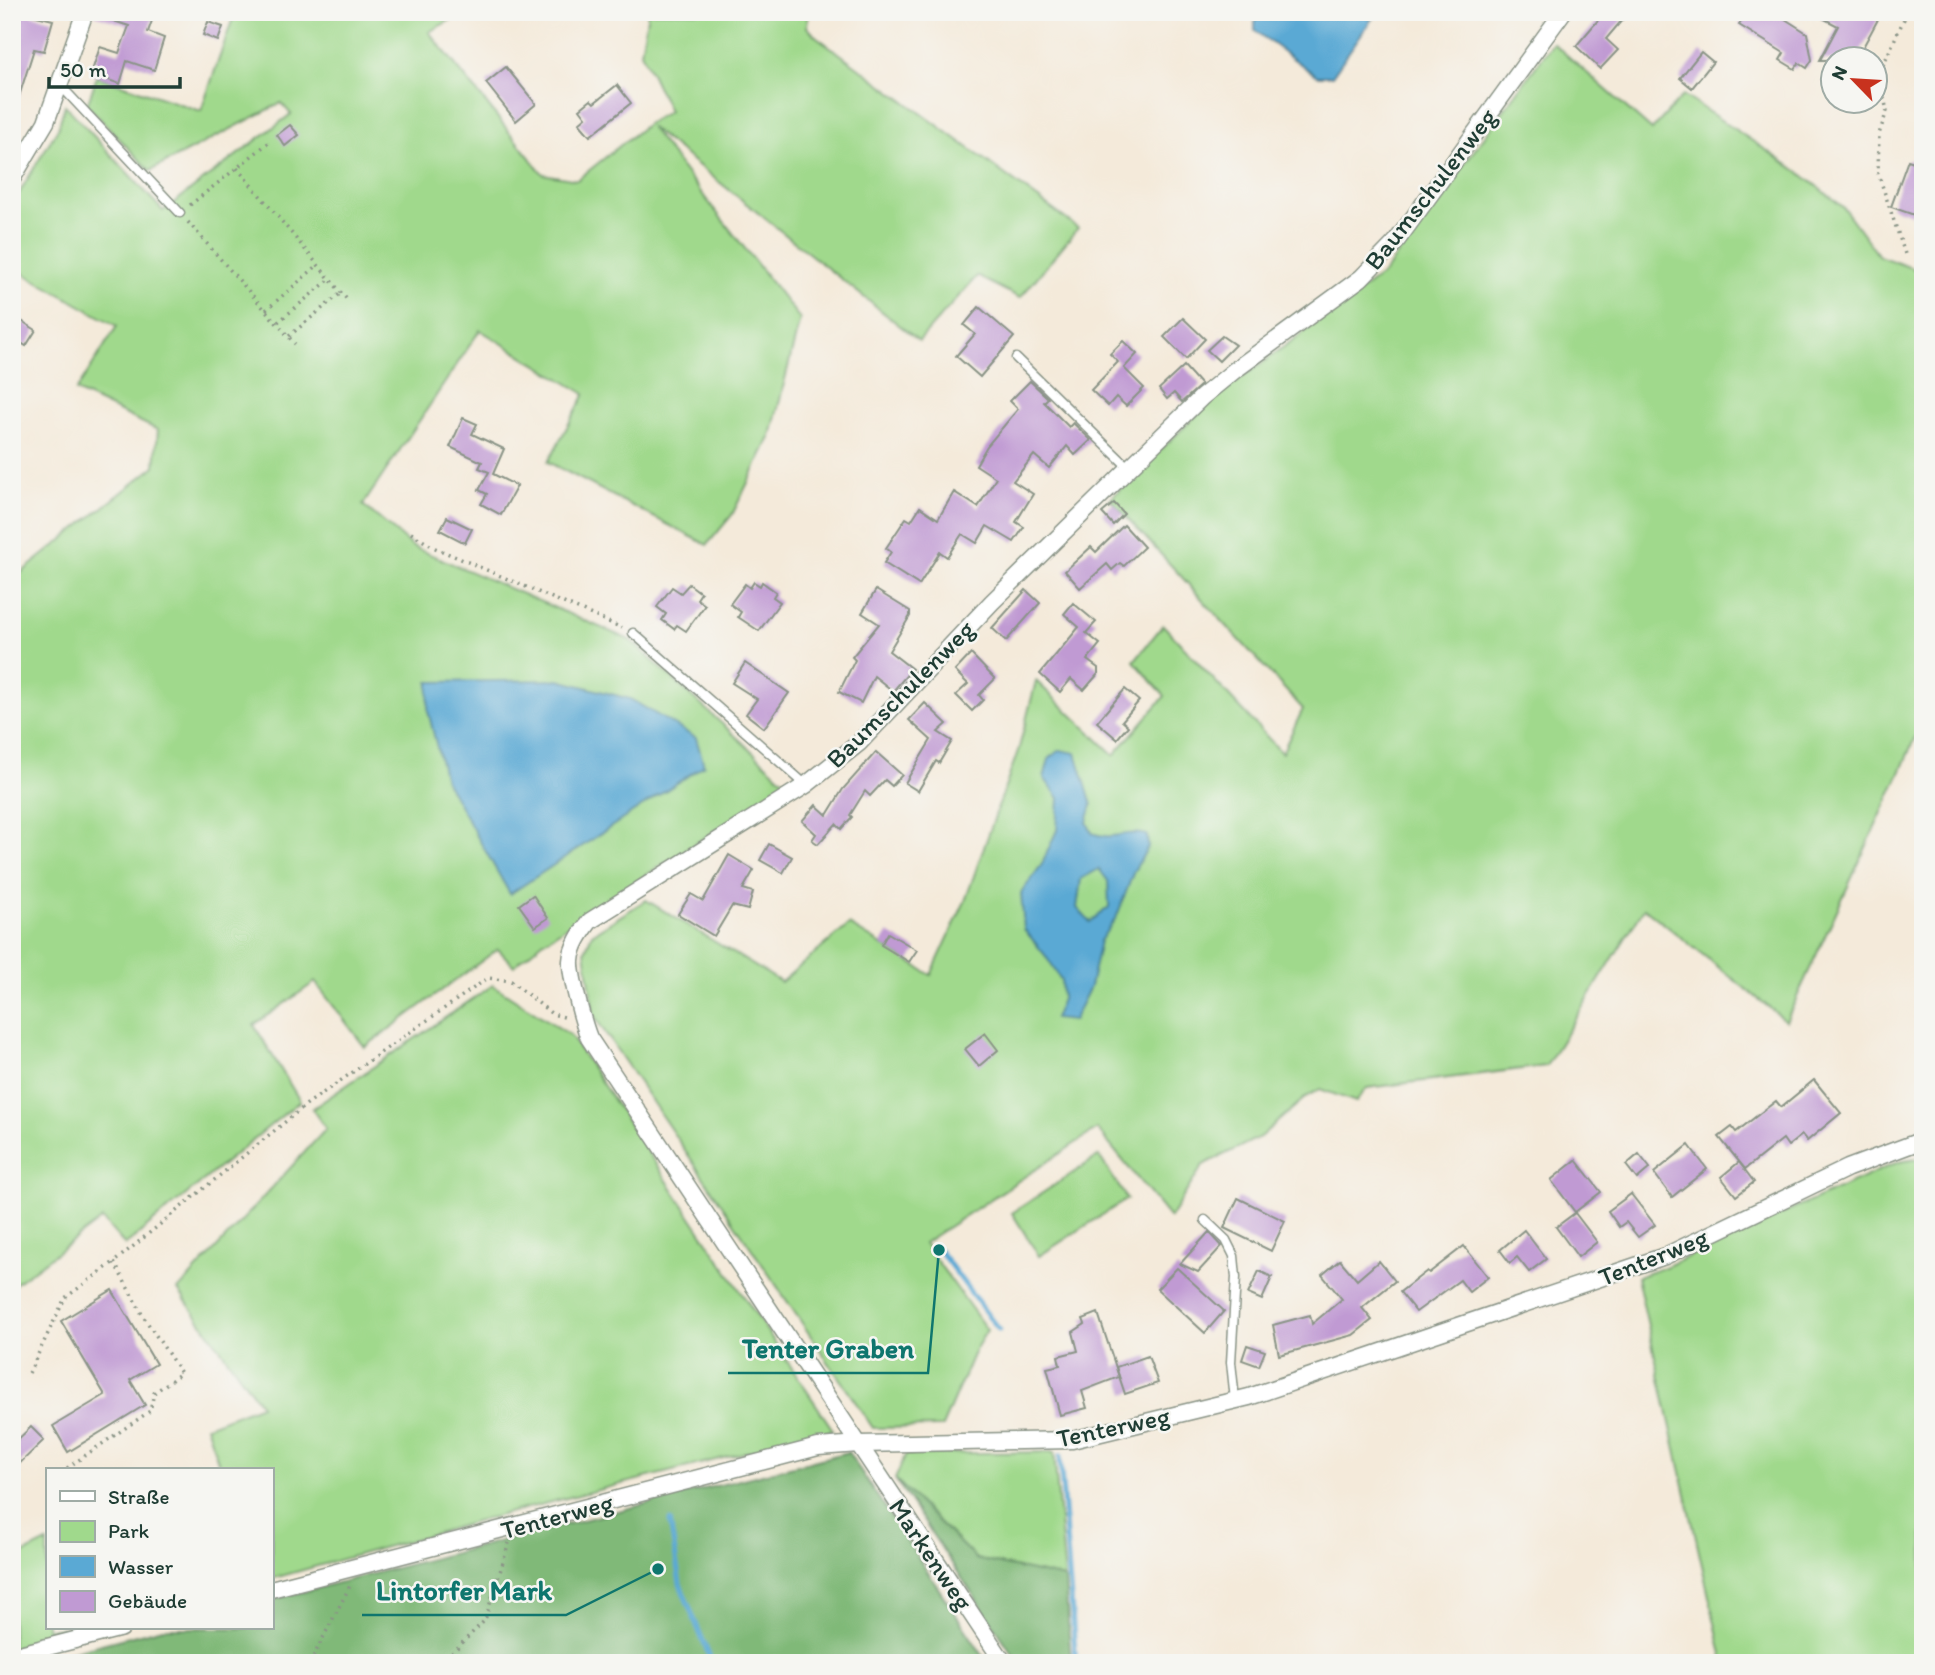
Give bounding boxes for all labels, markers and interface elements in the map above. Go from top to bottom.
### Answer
scale bar [49,46,180,90]
north arrow [1820,46,1890,116]
text: 50 m [60,57,107,82]
text: N [1826,62,1852,84]
street label: Baumschulenweg [1357,101,1504,276]
street label: Baumschulenweg [819,613,981,775]
street label: Tenterweg [1594,1220,1713,1293]
callout: Tenter Graben [728,1324,928,1373]
text: Tenter Graben [741,1331,914,1365]
street label: Tenterweg [1053,1399,1173,1455]
legend [46,1468,273,1630]
text: Straße [108,1484,169,1509]
street label: Tenterweg [497,1485,617,1546]
street label: Markenweg [882,1492,981,1617]
text: Park [108,1518,150,1543]
text: Wasser [108,1554,174,1579]
callout: Lintorfer Mark [362,1566,566,1615]
text: Lintorfer Mark [376,1573,553,1607]
text: Gebäude [108,1588,187,1613]

